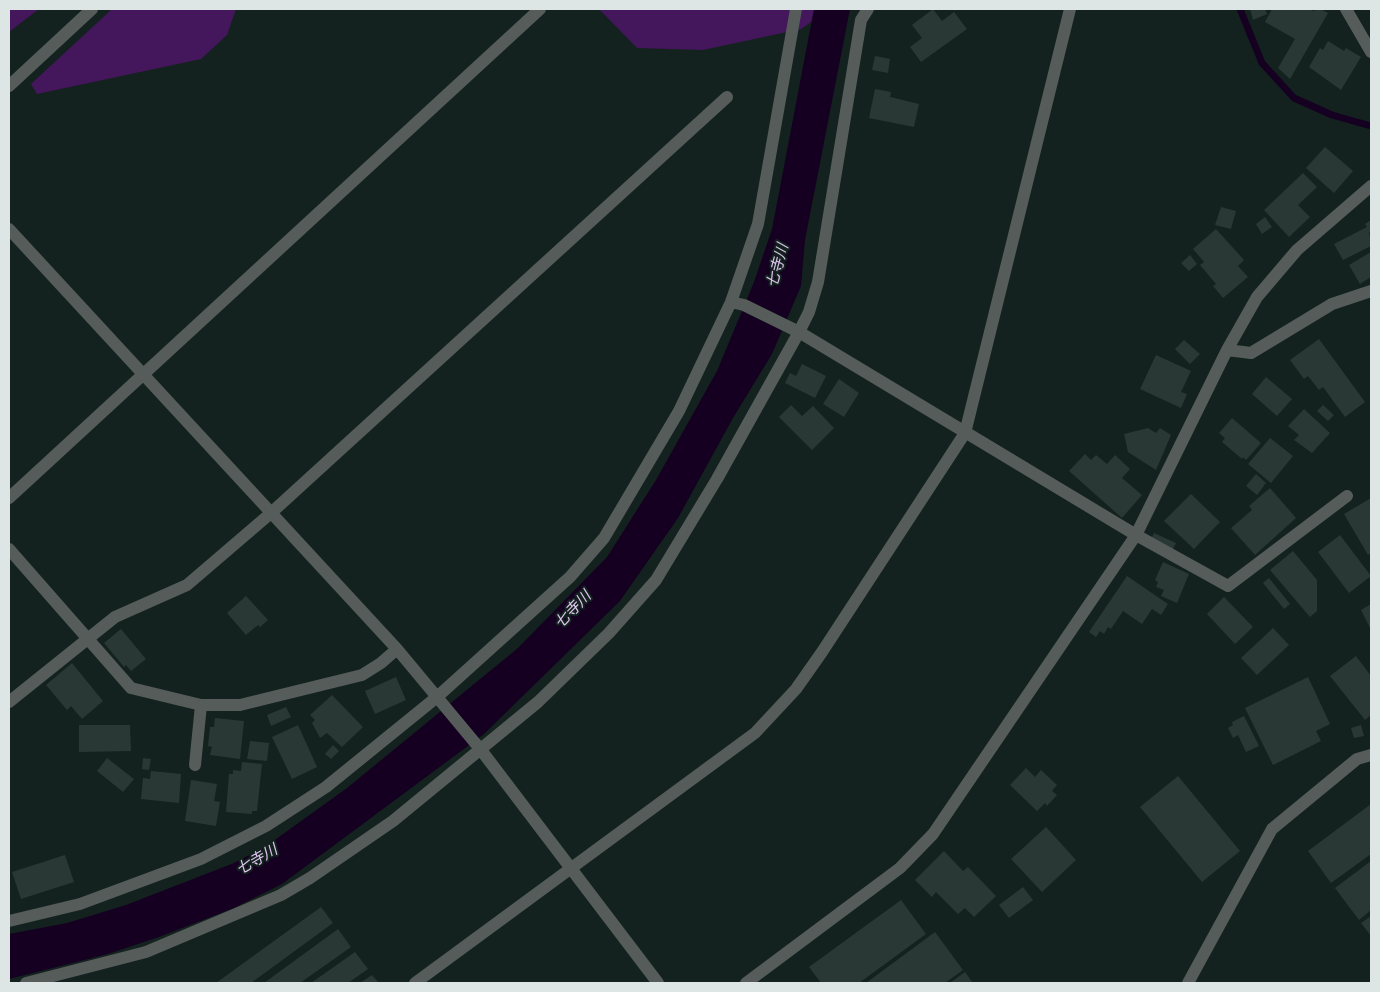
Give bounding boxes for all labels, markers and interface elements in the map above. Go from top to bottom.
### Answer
water label: 七寺川 [763,242,793,290]
water label: 七寺川 [551,588,595,632]
water label: 七寺川 [233,841,281,879]

